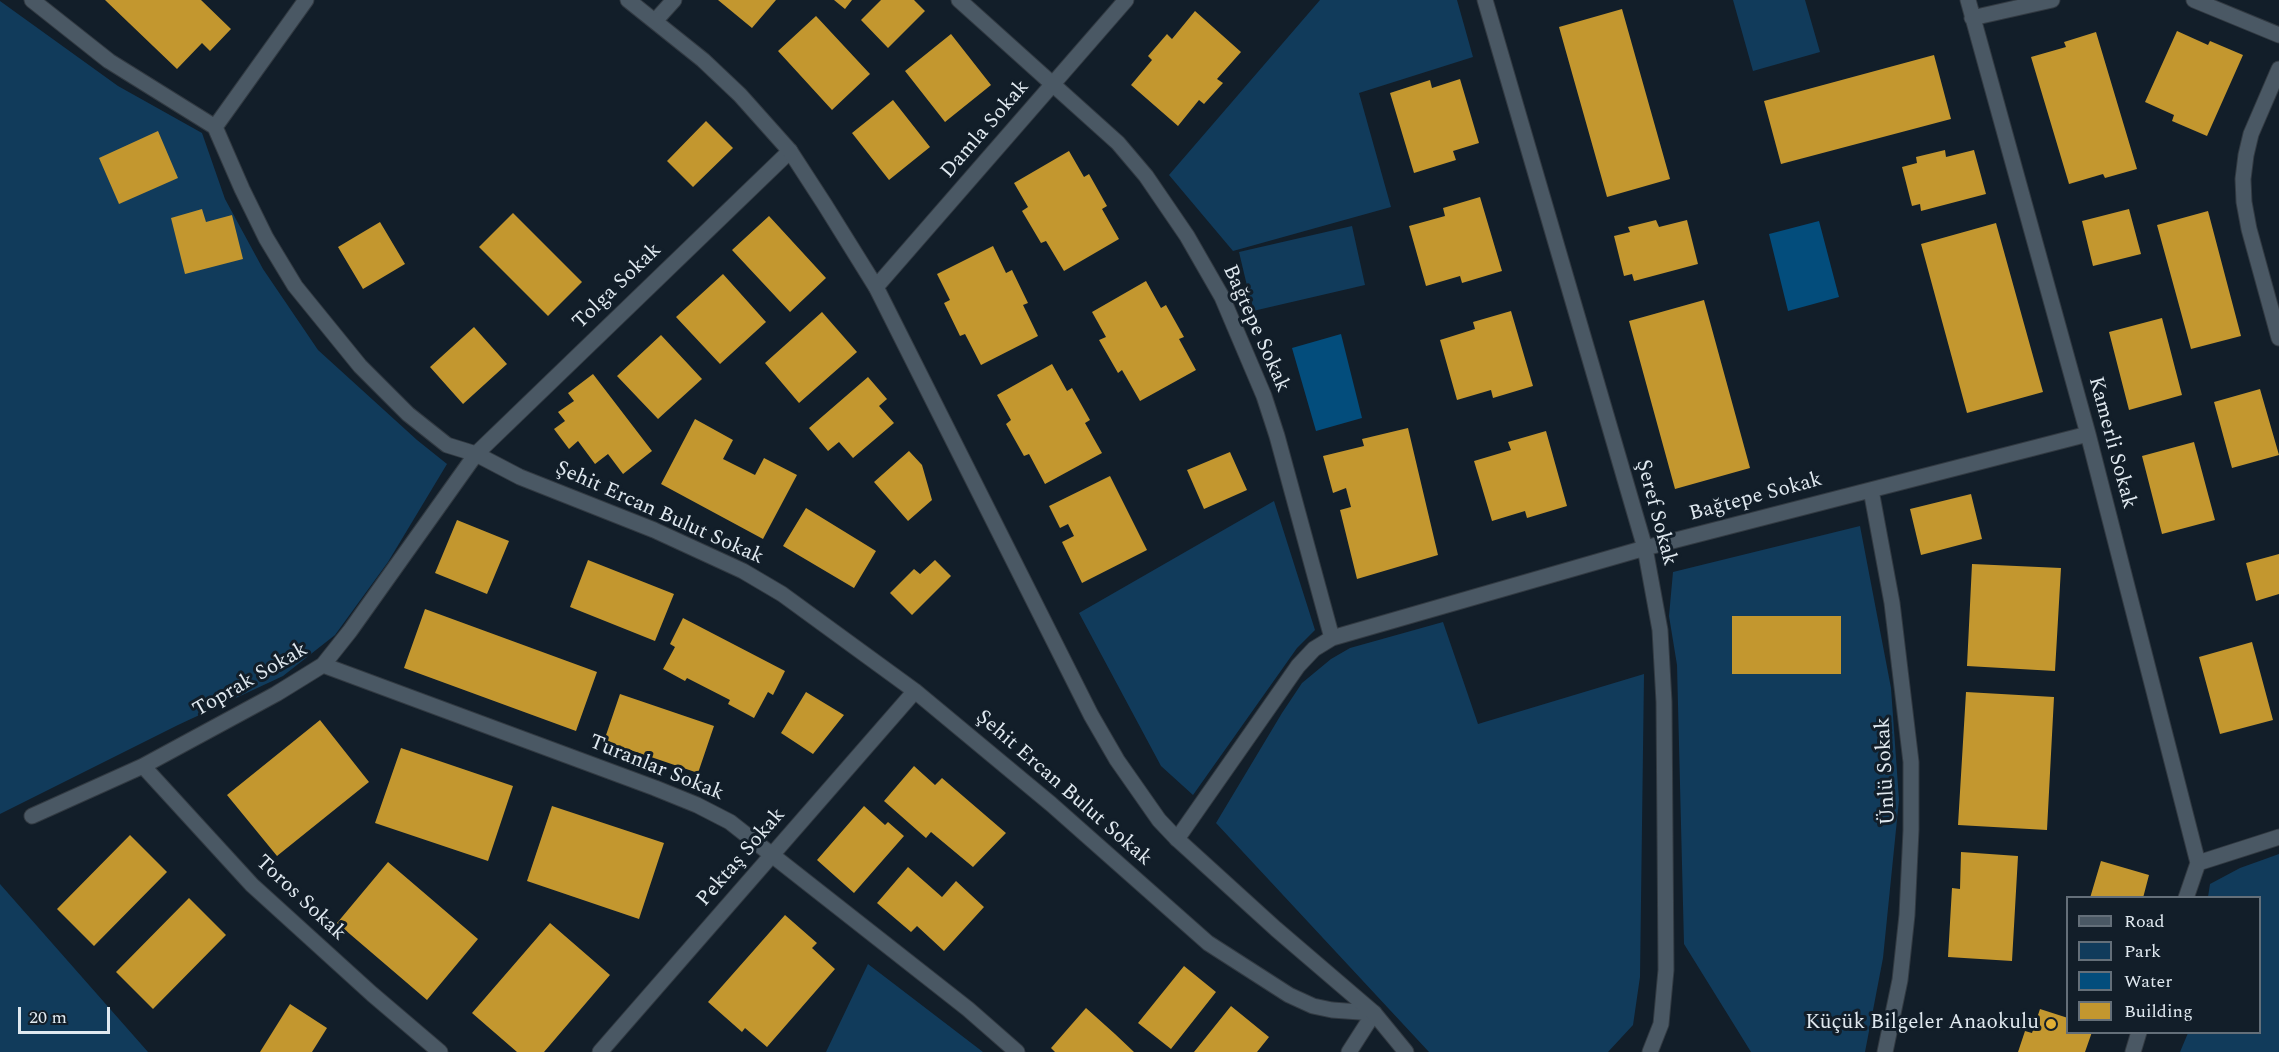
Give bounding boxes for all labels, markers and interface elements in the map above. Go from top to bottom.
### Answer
street label: Damla Sokak [936,76,1036,184]
street label: Tolga Sokak [568,238,668,336]
street label: Bağtepe Sokak [1216,261,1294,397]
street label: Kamerli Sokak [2081,374,2141,512]
street label: Şehit Ercan Bulut Sokak [551,457,767,571]
street label: Şeref Sokak [1629,457,1681,569]
street label: Bağtepe Sokak [1687,468,1825,528]
street label: Toprak Sokak [189,638,313,724]
street label: Şehit Ercan Bulut Sokak [970,706,1156,872]
street label: Ünlü Sokak [1872,716,1902,826]
street label: Turanlar Sokak [585,731,727,807]
street label: Pektaş Sokak [692,803,792,913]
street label: Toros Sokak [249,851,351,947]
legend [2066,896,2261,1034]
text: Road [2124,908,2165,935]
text: Park [2124,938,2161,965]
text: Water [2124,968,2172,995]
scale bar [21,995,112,1033]
text: Building [2124,998,2193,1025]
text: 20 m [29,1004,67,1031]
place label: Küçük Bilgeler Anaokulu [1805,1011,2039,1037]
marker: Küçük Bilgeler Anaokulu [2044,1017,2058,1031]

